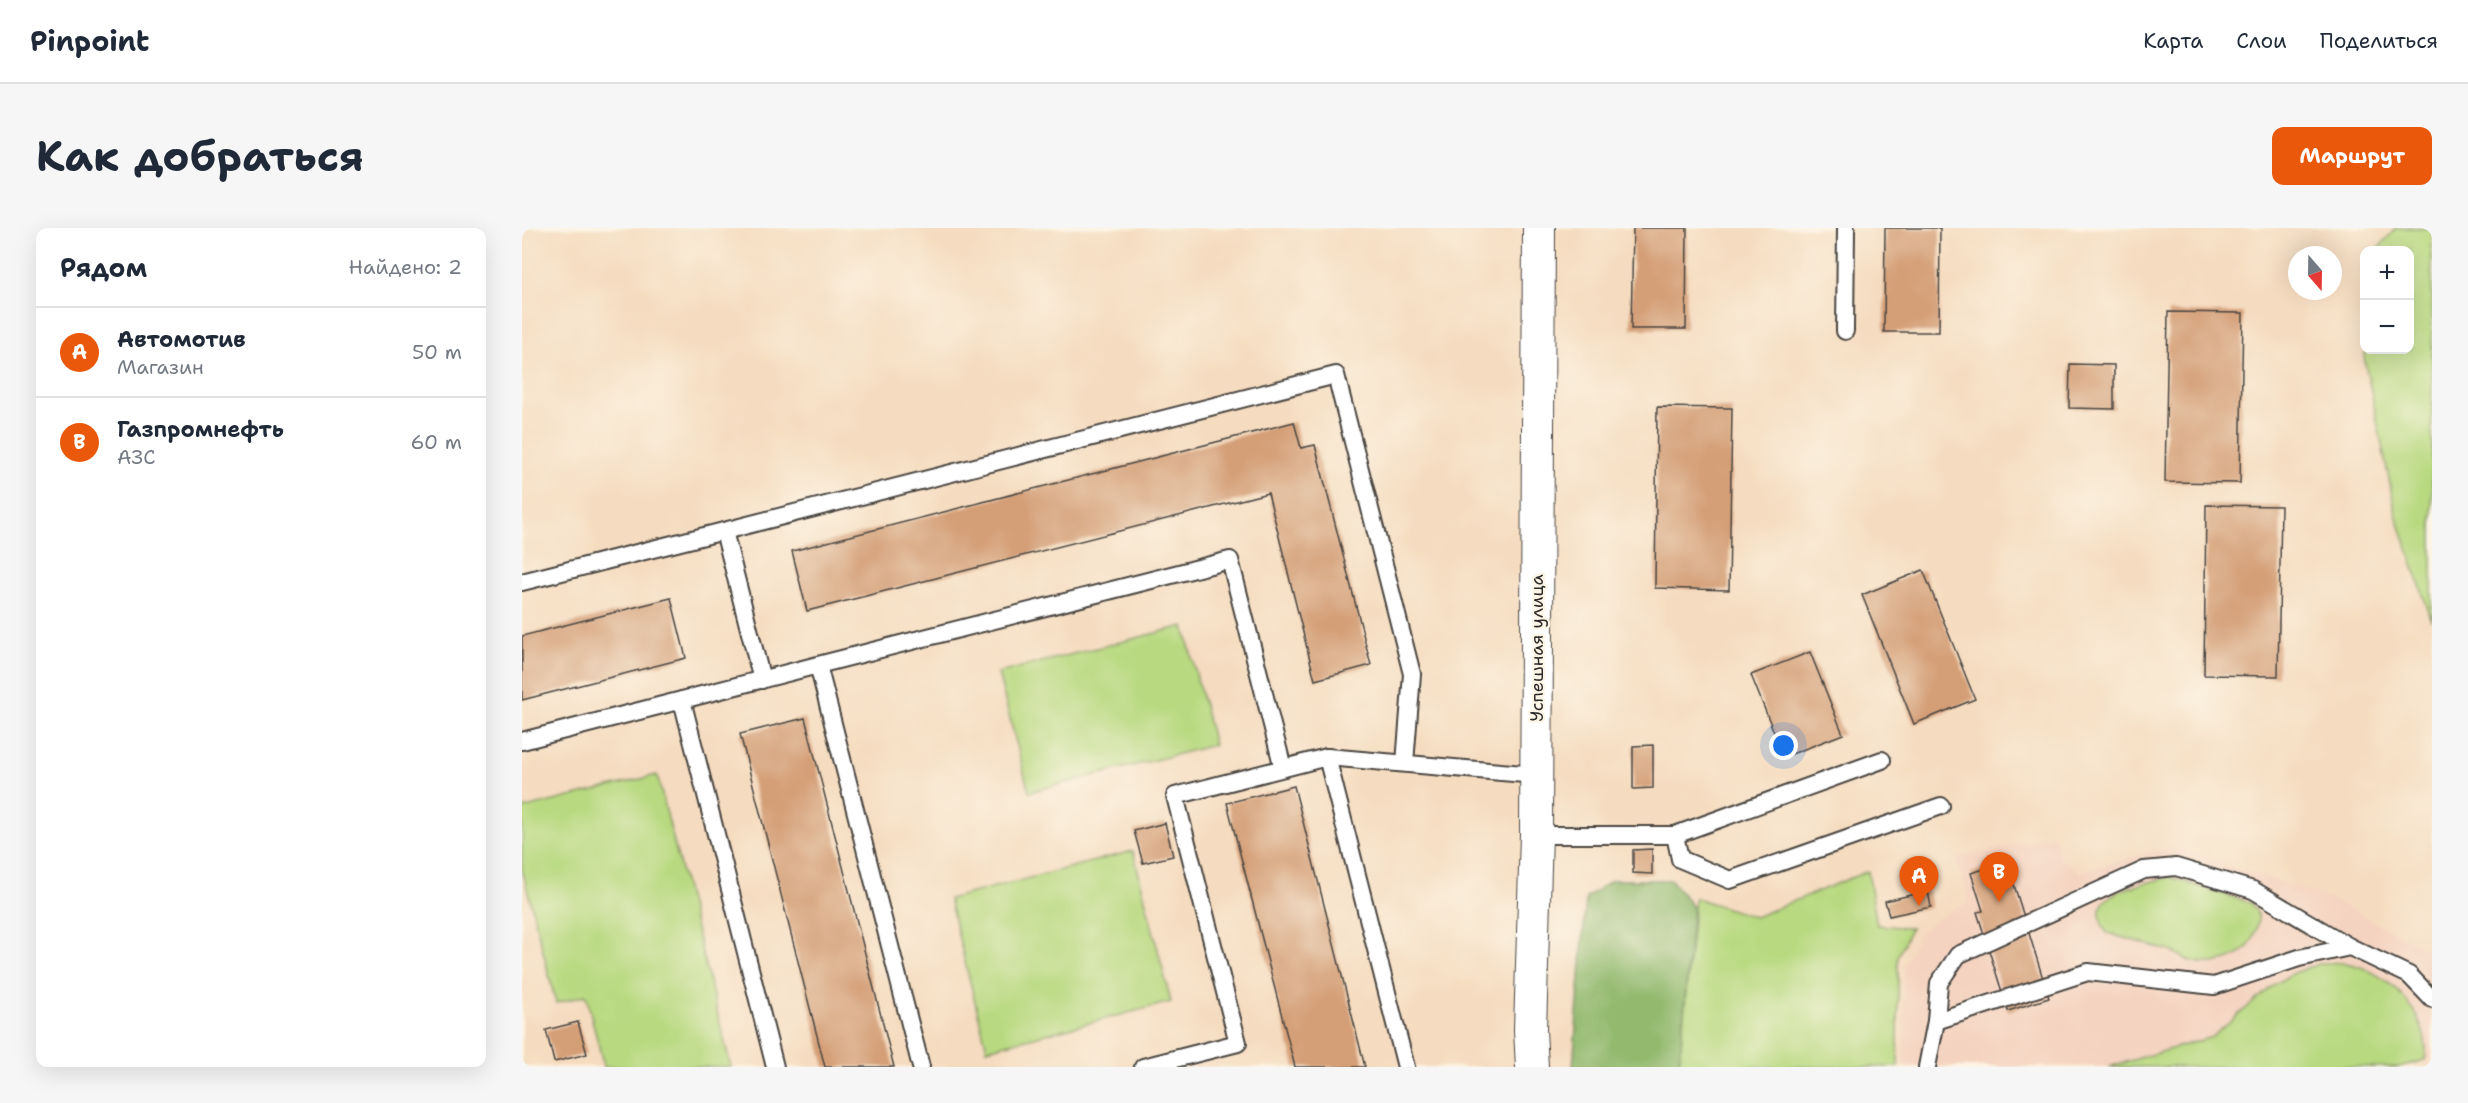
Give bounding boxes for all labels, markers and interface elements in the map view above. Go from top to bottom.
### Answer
text: Pinpoint [30,22,149,60]
text: Карта [2143,27,2203,55]
text: Слои [2236,27,2287,55]
text: Поделиться [2320,27,2438,55]
button: Маршрут [2272,127,2432,185]
text: Как добраться [36,128,364,184]
north arrow [2288,246,2342,300]
map controls [2360,246,2414,354]
button: + [2360,246,2414,300]
text: Рядом [60,250,147,285]
text: Найдено: 2 [349,254,462,280]
button: − [2360,300,2414,354]
text: Автомотив [117,325,246,354]
text: A [72,339,87,365]
text: 50 m [412,339,462,365]
text: Магазин [117,354,204,380]
text: Газпромнефть [117,415,284,444]
text: B [73,429,86,455]
text: 60 m [410,429,462,455]
text: АЗС [117,444,155,470]
street label: Успешная улица [1525,574,1549,722]
your location [1769,731,1798,760]
pin: B [1980,852,2018,902]
pin: A [1900,856,1938,906]

